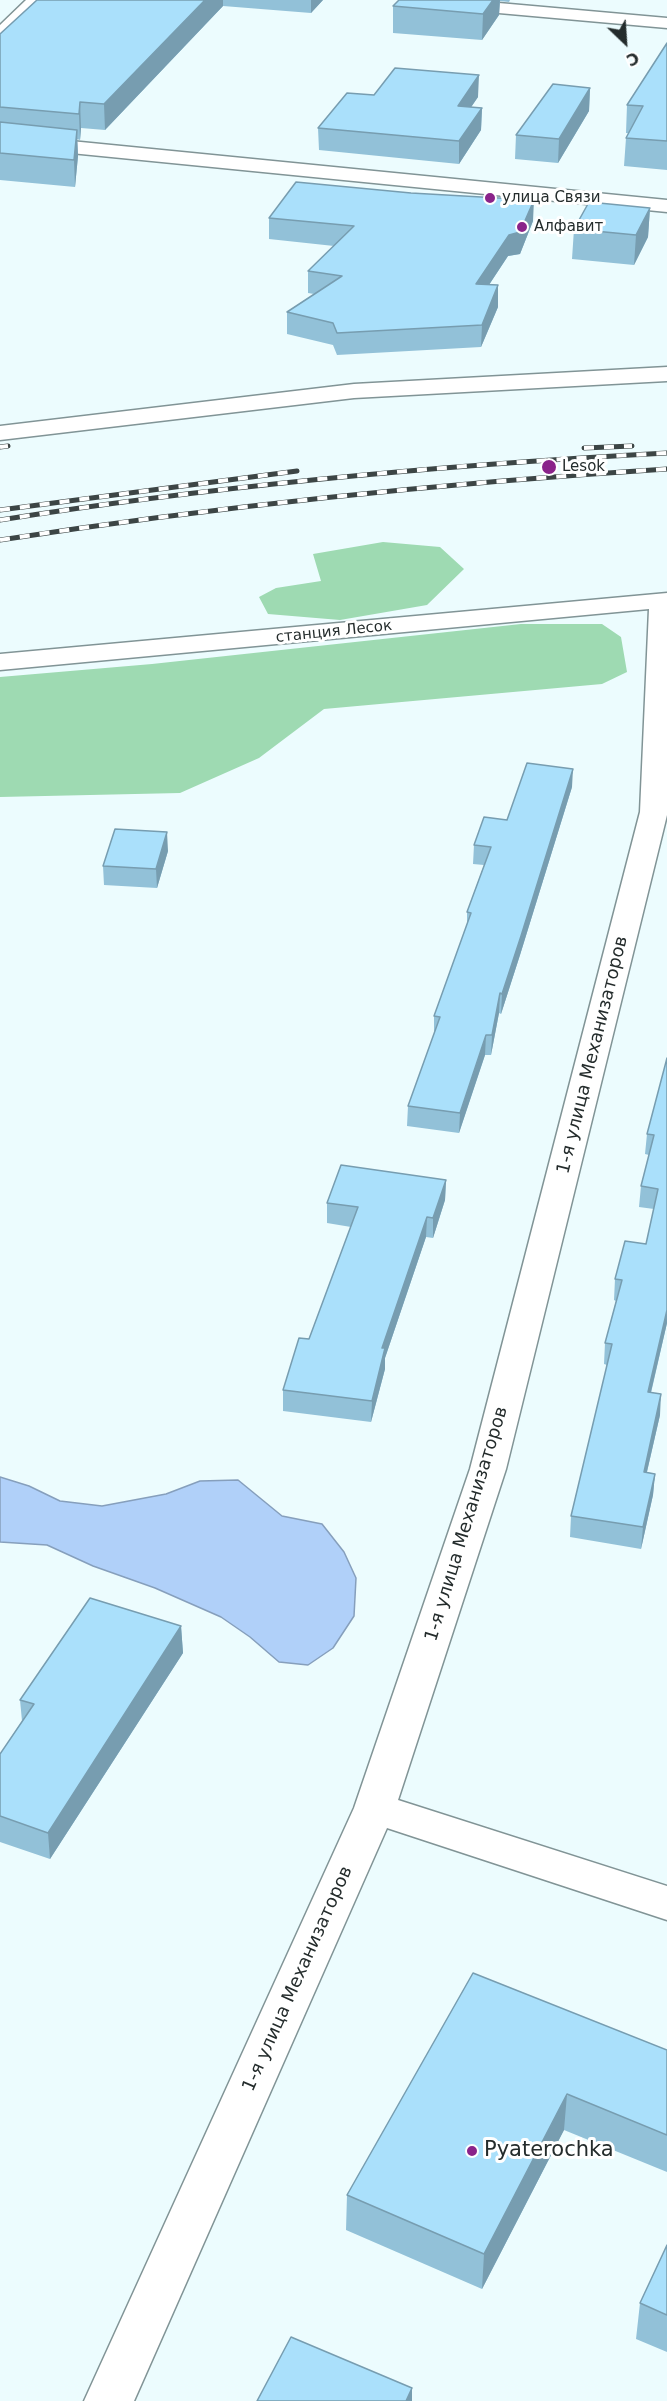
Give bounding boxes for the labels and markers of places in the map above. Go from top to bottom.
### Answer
place label: улица Связи [502,189,600,207]
marker: улица Связи [483,191,497,205]
place label: Алфавит [534,218,603,236]
marker: Алфавит [515,220,529,234]
marker: Lesok [540,458,558,476]
place label: Lesok [562,458,605,476]
place label: Pyaterochka [484,2138,614,2164]
marker: Pyaterochka [465,2144,479,2158]

